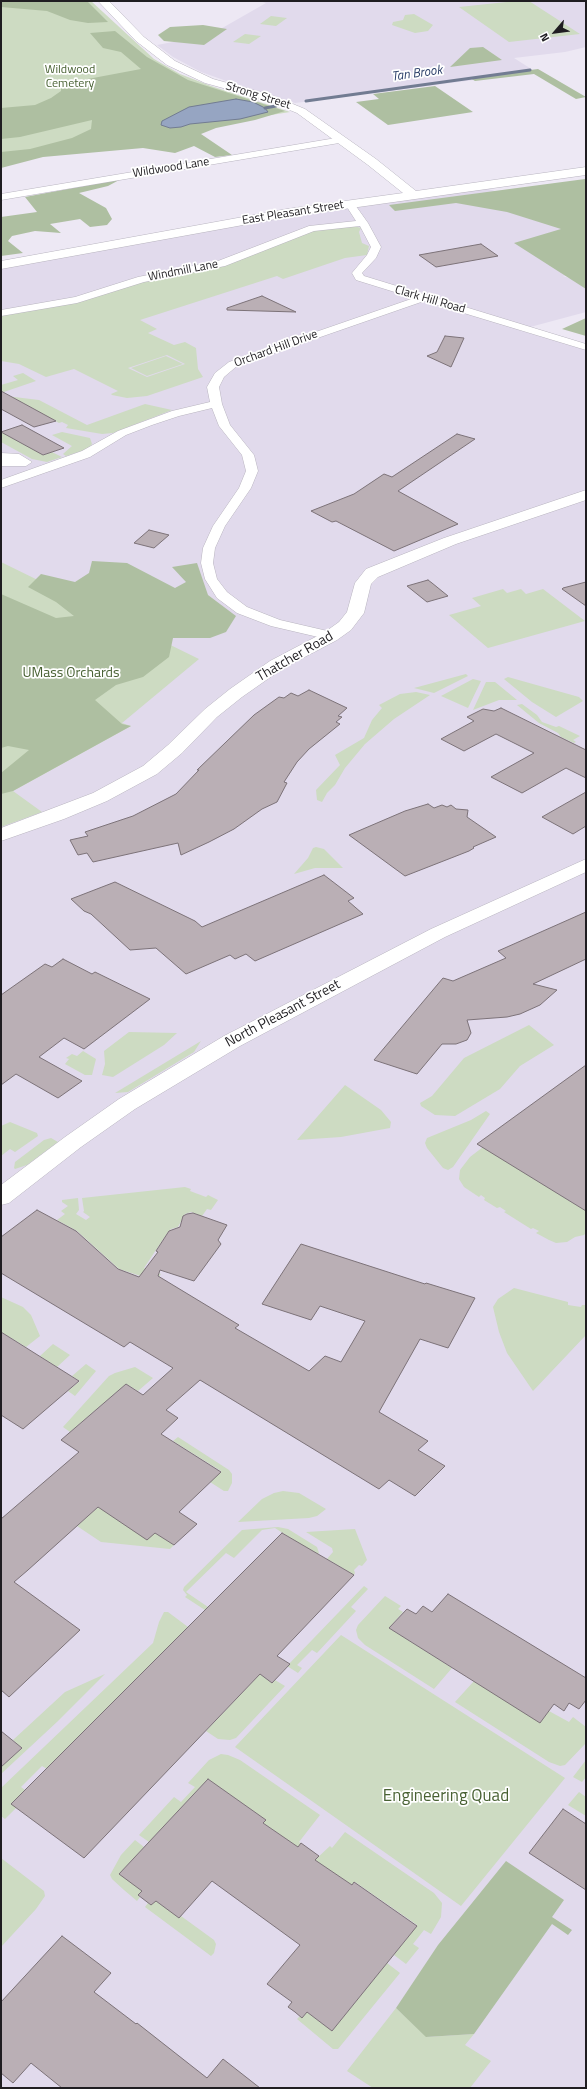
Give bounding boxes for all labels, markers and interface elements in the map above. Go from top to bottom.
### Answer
north arrow [535,12,575,52]
text: N [536,31,553,45]
park label: Wildwood Cemetery [45,63,95,91]
water label: Tan Brook [391,63,443,85]
street label: Strong Street [224,79,292,113]
street label: Wildwood Lane [132,155,210,181]
street label: East Pleasant Street [241,198,345,228]
street label: Windmill Lane [147,257,219,285]
street label: Clark Hill Road [393,283,467,317]
street label: Orchard Hill Drive [232,327,320,371]
street label: Thatcher Road [254,628,336,686]
park label: UMass Orchards [22,666,120,682]
street label: North Pleasant Street [223,977,343,1051]
park label: Engineering Quad [383,1787,509,1807]

